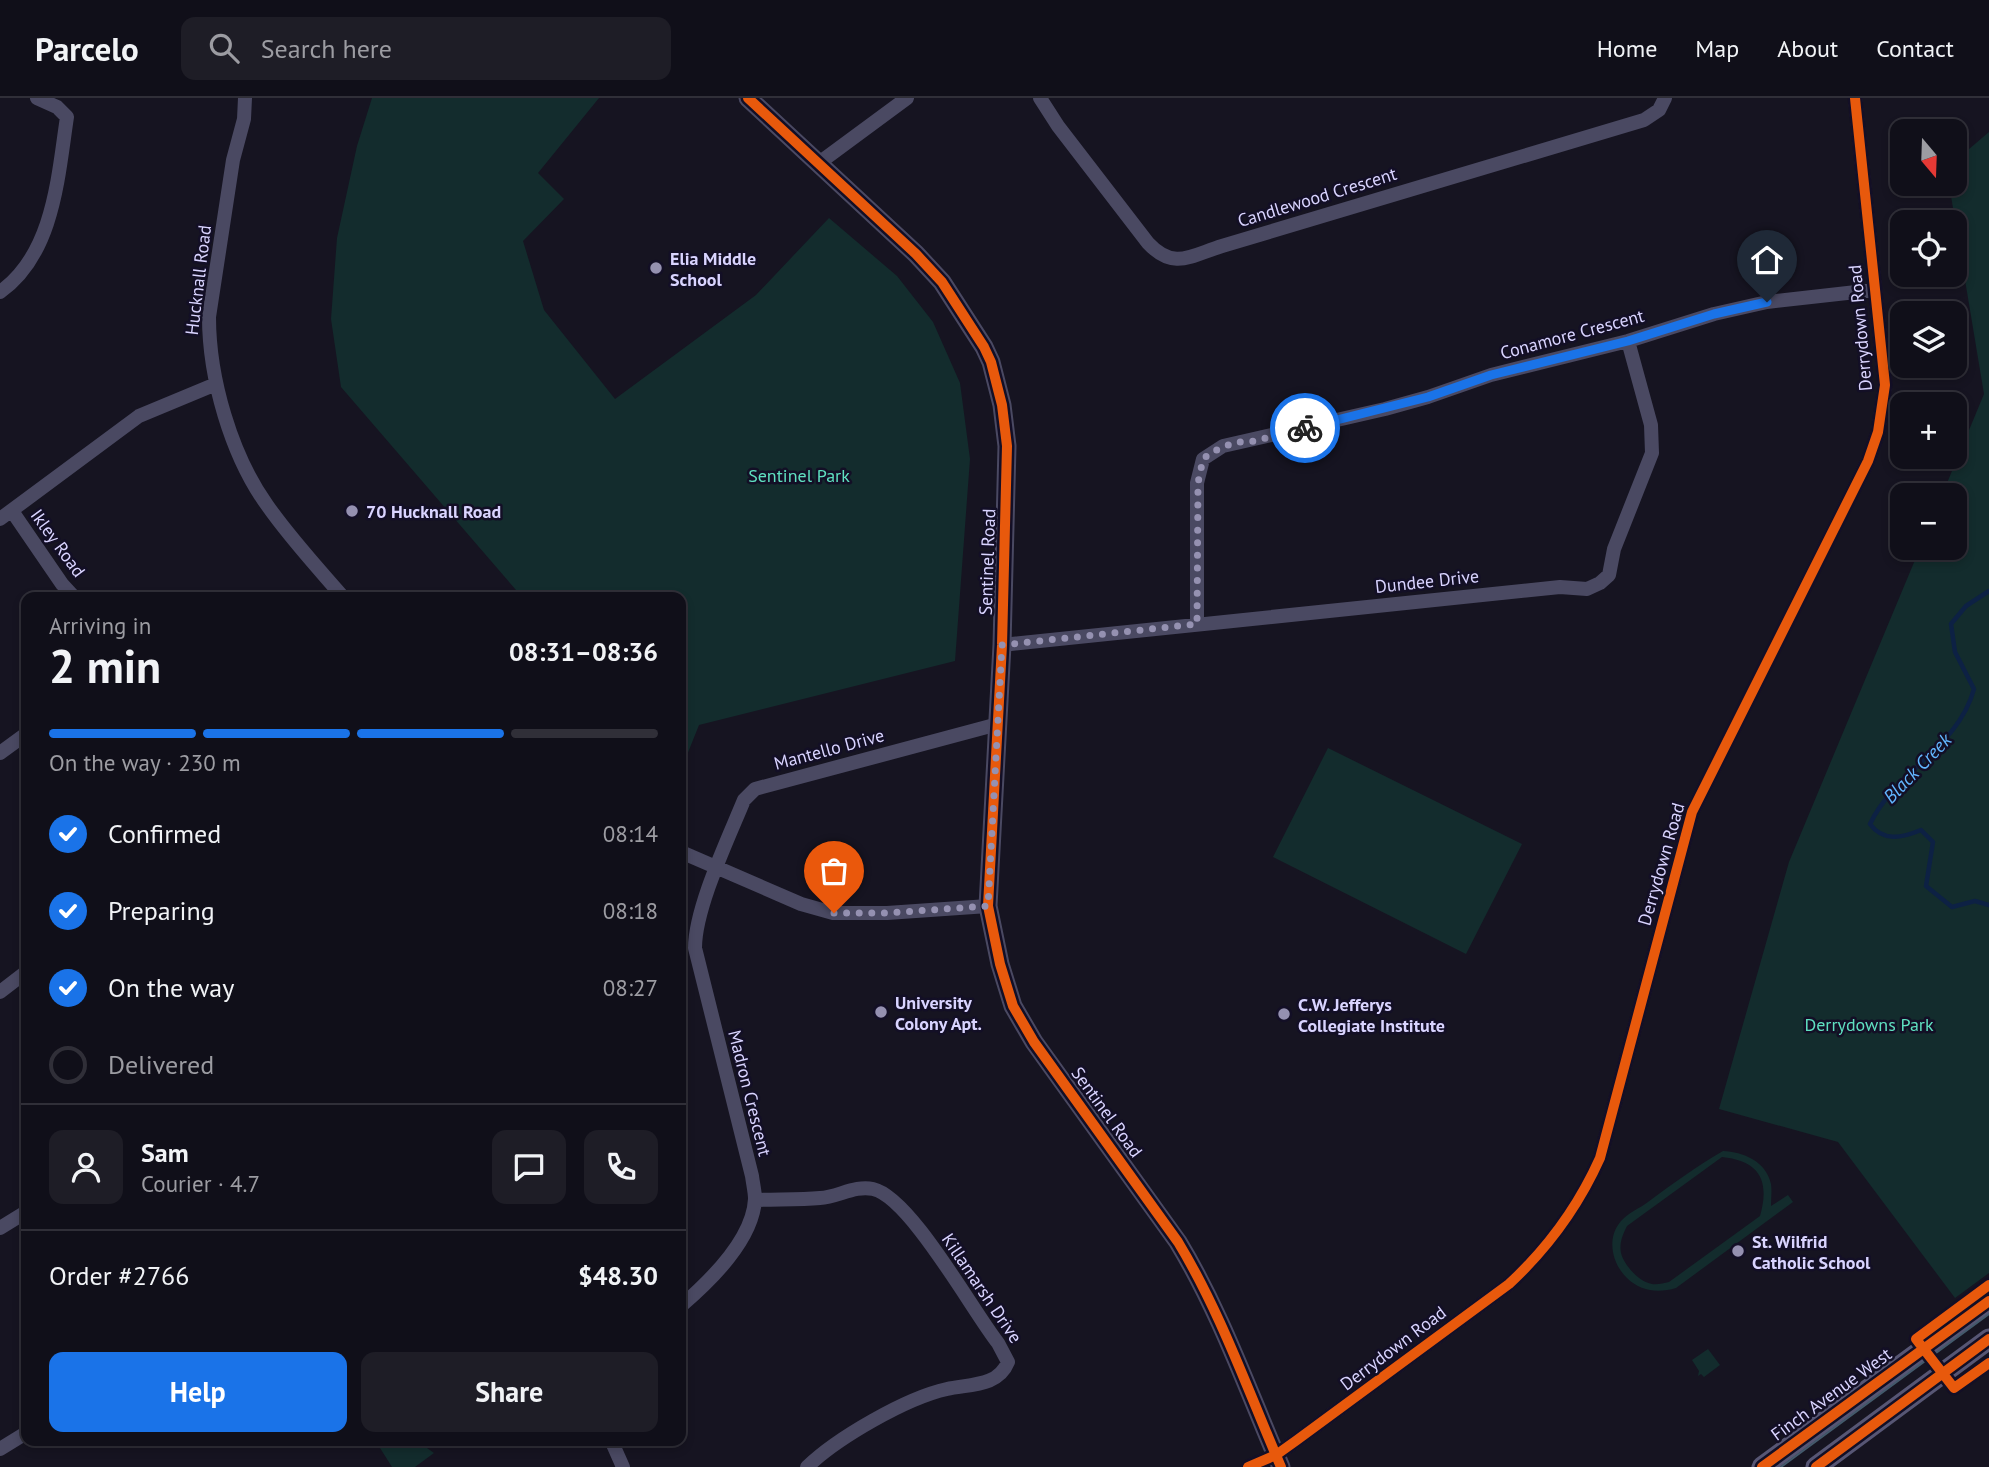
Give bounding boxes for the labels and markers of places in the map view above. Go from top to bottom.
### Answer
pin [1737,230,1797,302]
place label: Elia Middle School [670,247,756,291]
marker: Elia Middle School [648,260,664,276]
place label: 70 Hucknall Road [366,500,501,523]
marker: 70 Hucknall Road [344,503,360,519]
pin [804,841,864,913]
place label: University Colony Apt. [895,991,982,1035]
place label: C.W. Jefferys Collegiate Institute [1298,993,1445,1037]
marker: University Colony Apt. [873,1004,889,1020]
marker: C.W. Jefferys Collegiate Institute [1276,1006,1292,1022]
place label: St. Wilfrid Catholic School [1752,1230,1871,1274]
marker: St. Wilfrid Catholic School [1730,1243,1746,1259]

